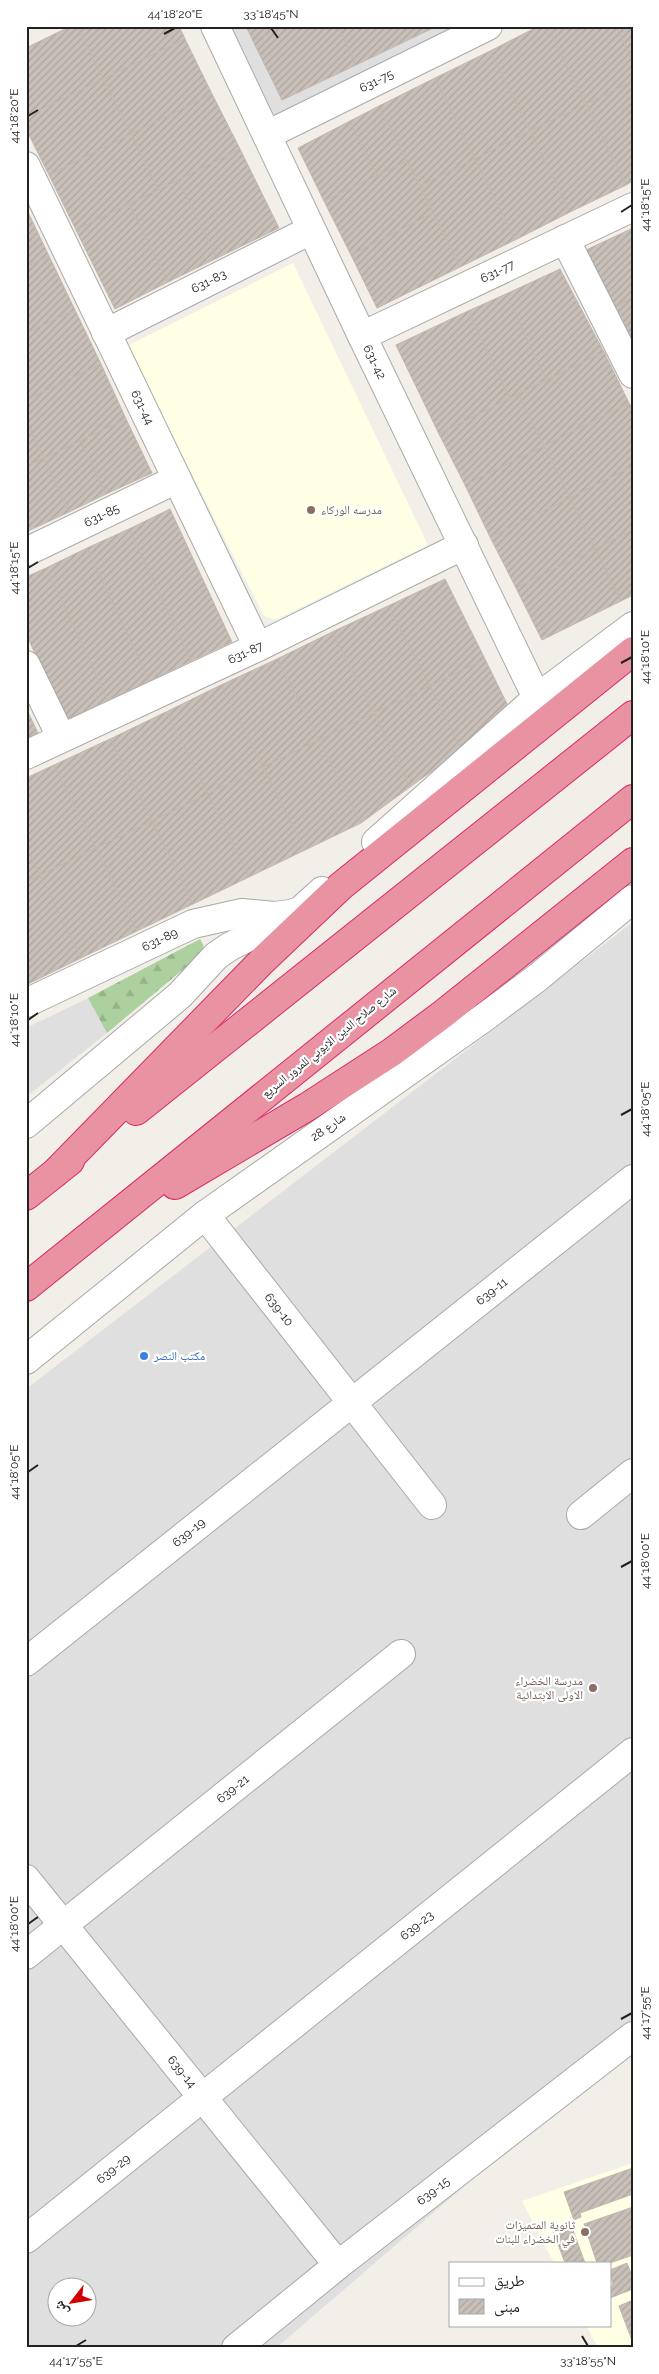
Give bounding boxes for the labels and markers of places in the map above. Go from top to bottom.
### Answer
place label: مدرسه الوركاء [321,503,382,517]
marker: مدرسه الوركاء [305,504,317,516]
place label: مكتب النصر [153,1349,205,1363]
marker: مكتب النصر [138,1350,150,1362]
place label: مدرسة الخضراء الاولى الابتدائية [515,1674,583,1702]
marker: مدرسة الخضراء الاولى الابتدائية [587,1682,599,1694]
place label: ثانوية المتميزات في الخضراء للبنات [495,2218,576,2249]
marker: ثانوية المتميزات في الخضراء للبنات [579,2226,591,2238]

